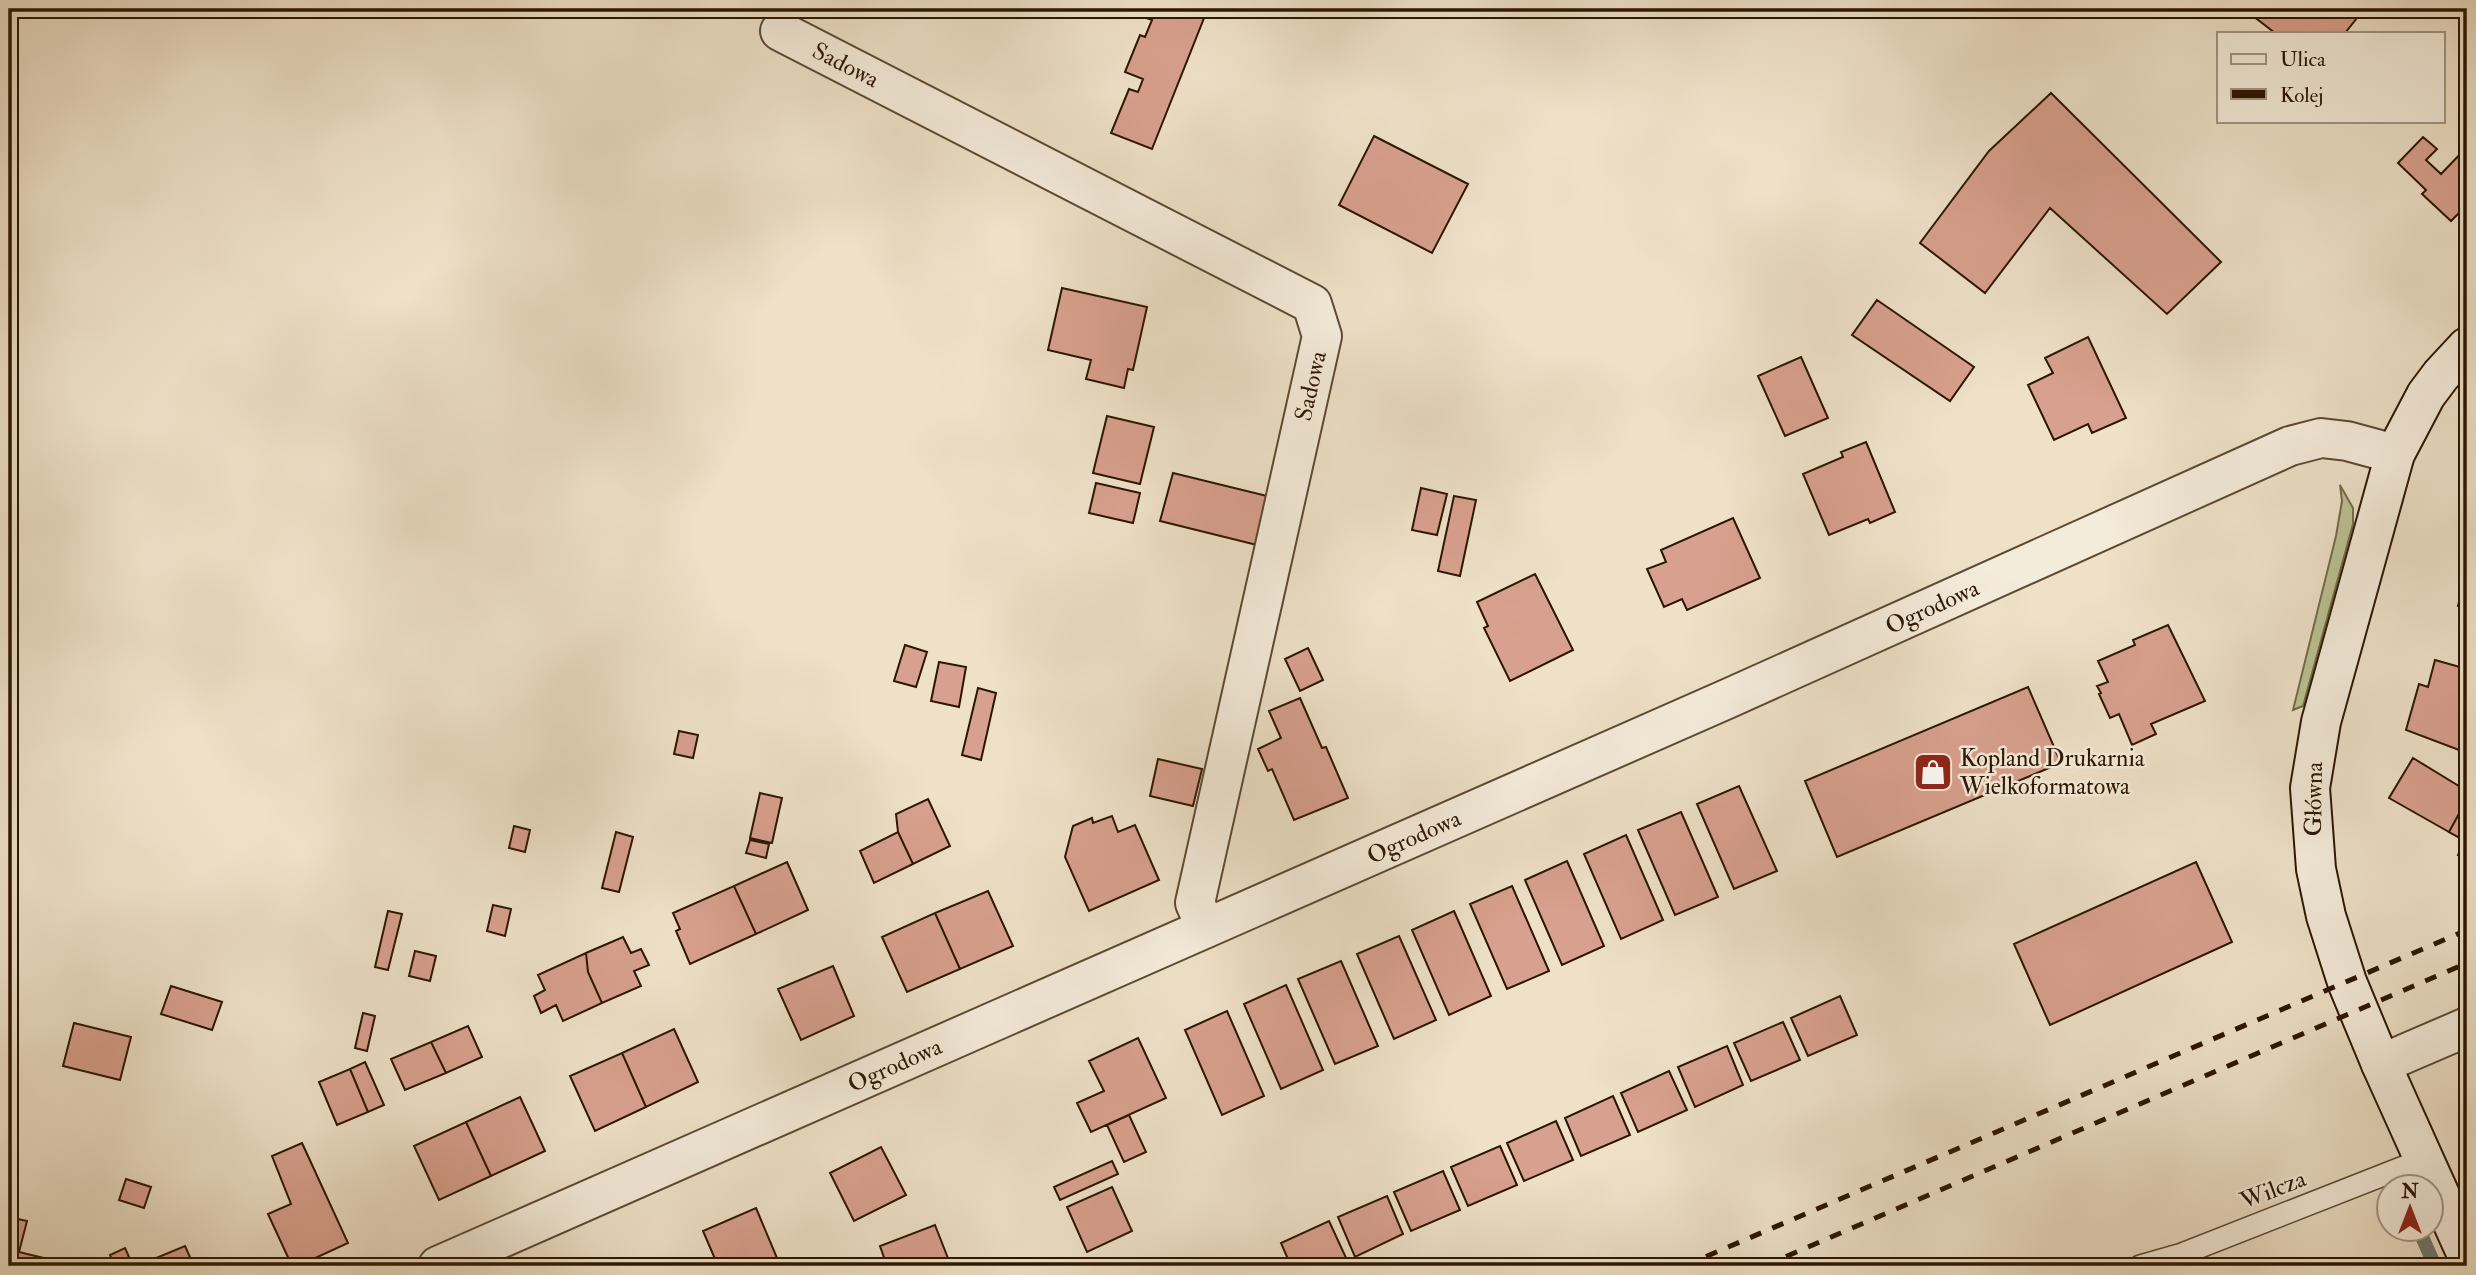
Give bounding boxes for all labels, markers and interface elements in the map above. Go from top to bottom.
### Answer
legend [2217,32,2444,122]
street label: Sadowa [807,35,886,95]
text: Ulica [2280,46,2326,73]
text: Kolej [2280,82,2323,109]
street label: Sadowa [1288,347,1334,424]
street label: Ogrodowa [1880,572,1985,641]
place label: Kopland Drukarnia Wielkoformatowa [1959,743,2146,802]
shop icon: Kopland Drukarnia Wielkoformatowa [1912,751,1954,793]
street label: Główna [2298,760,2330,837]
street label: Ogrodowa [1362,802,1467,871]
street label: Ogrodowa [843,1030,948,1099]
street label: Wilcza [2235,1163,2311,1217]
north arrow [2374,1174,2444,1244]
text: N [2400,1180,2419,1204]

